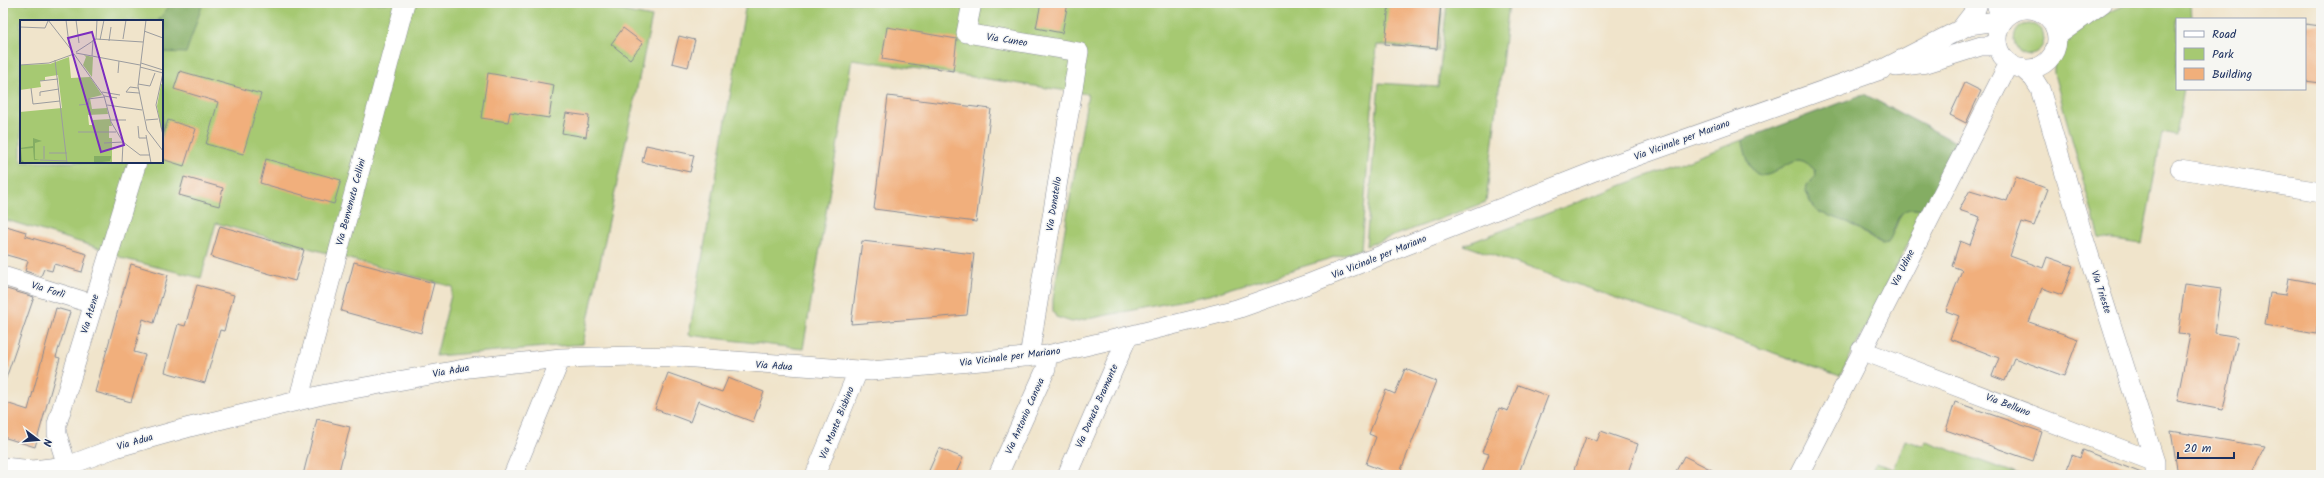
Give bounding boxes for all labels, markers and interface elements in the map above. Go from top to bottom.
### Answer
legend [2176,18,2306,90]
inset map [20,20,163,163]
text: Road [2212,25,2237,44]
street label: Via Cuneo [985,29,1029,51]
text: Park [2212,45,2234,64]
text: Building [2212,65,2252,84]
street label: Via Vicinale per Mariano [1632,115,1733,165]
street label: Via Benvenuto Cellini [332,156,370,247]
street label: Via Donatello [1042,175,1066,233]
street label: Via Vicinale per Mariano [1329,230,1429,283]
street label: Via Udine [1887,246,1919,289]
street label: Via Trieste [2087,268,2116,316]
street label: Via Forlì [29,277,67,303]
street label: Via Atene [76,292,104,336]
street label: Via Vicinale per Mariano [959,343,1062,371]
street label: Via Adua [755,357,793,375]
street label: Via Adua [431,360,471,382]
street label: Via Donato Bramante [1071,361,1123,451]
street label: Via Antonio Canova [1001,375,1049,457]
street label: Via Monte Bisbino [815,384,859,462]
street label: Via Belluno [1983,389,2033,421]
north arrow [18,420,58,460]
street label: Via Adua [115,429,155,455]
scale bar [2178,434,2234,460]
text: N [37,437,56,448]
text: 20 m [2184,439,2212,458]

